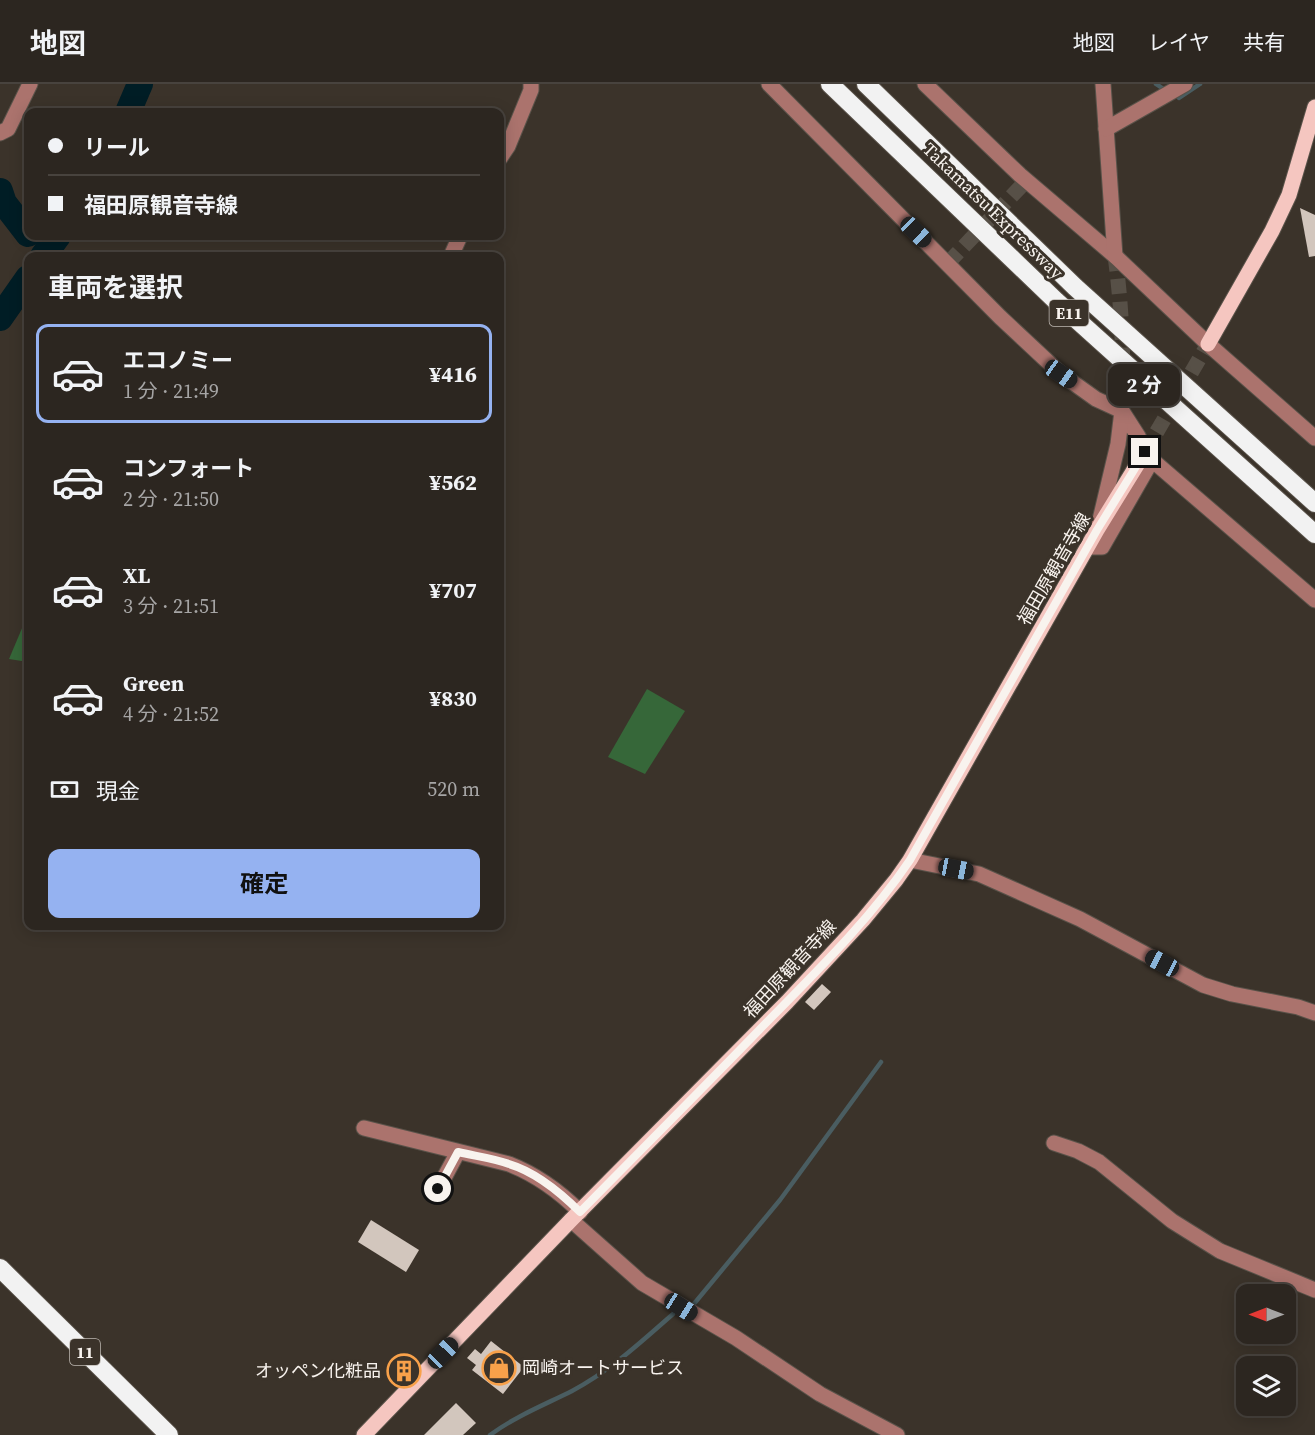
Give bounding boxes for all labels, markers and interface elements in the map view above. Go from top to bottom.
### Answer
text: 地図 [30,24,86,62]
text: 地図 [1073,28,1115,57]
text: レイヤ [1148,28,1210,57]
text: 共有 [1243,28,1285,57]
text: リール [84,132,150,162]
street label: Takamatsu Expressway [918,137,1070,285]
text: 福田原観音寺線 [84,190,238,220]
car [897,213,935,251]
text: 車両を選択 [48,269,183,306]
road number: E11 [1050,300,1088,326]
text: エコノミー [123,345,233,375]
icon: car [51,347,105,401]
car [1041,356,1081,392]
text: ¥416 [429,359,477,389]
callout: 2 分 [1109,365,1181,407]
text: 2 分 [1126,371,1162,399]
text: 1 分 · 21:49 [123,377,219,405]
route end [1131,438,1158,465]
text: コンフォート [123,453,254,483]
icon: car [51,455,105,509]
text: ¥562 [429,467,477,497]
text: 2 分 · 21:50 [123,485,219,513]
street label: 福田原観音寺線 [1011,508,1096,630]
text: XL [123,560,150,590]
icon: car [51,563,105,617]
text: ¥707 [429,575,477,605]
text: 3 分 · 21:51 [123,592,219,620]
text: Green [123,668,184,698]
icon: car [51,671,105,725]
text: ¥830 [429,683,477,713]
text: 4 分 · 21:52 [123,700,219,728]
icon: cash [48,773,81,806]
text: 520 m [427,775,480,803]
text: 現金 [96,776,140,806]
button: 確定 [48,849,480,918]
car [937,857,975,881]
street label: 福田原観音寺線 [738,914,842,1023]
car [1142,947,1182,979]
route start [424,1175,451,1202]
north arrow [1236,1284,1296,1344]
map controls [1236,1284,1296,1416]
car [661,1290,701,1324]
car [424,1334,462,1372]
road number: 11 [70,1339,100,1365]
shop icon: 岡崎オートサービス [481,1350,517,1386]
building icon: オッペン化粧品 [386,1353,422,1389]
place label: 岡崎オートサービス [522,1355,684,1380]
button: layers [1236,1356,1296,1416]
place label: オッペン化粧品 [255,1358,381,1383]

